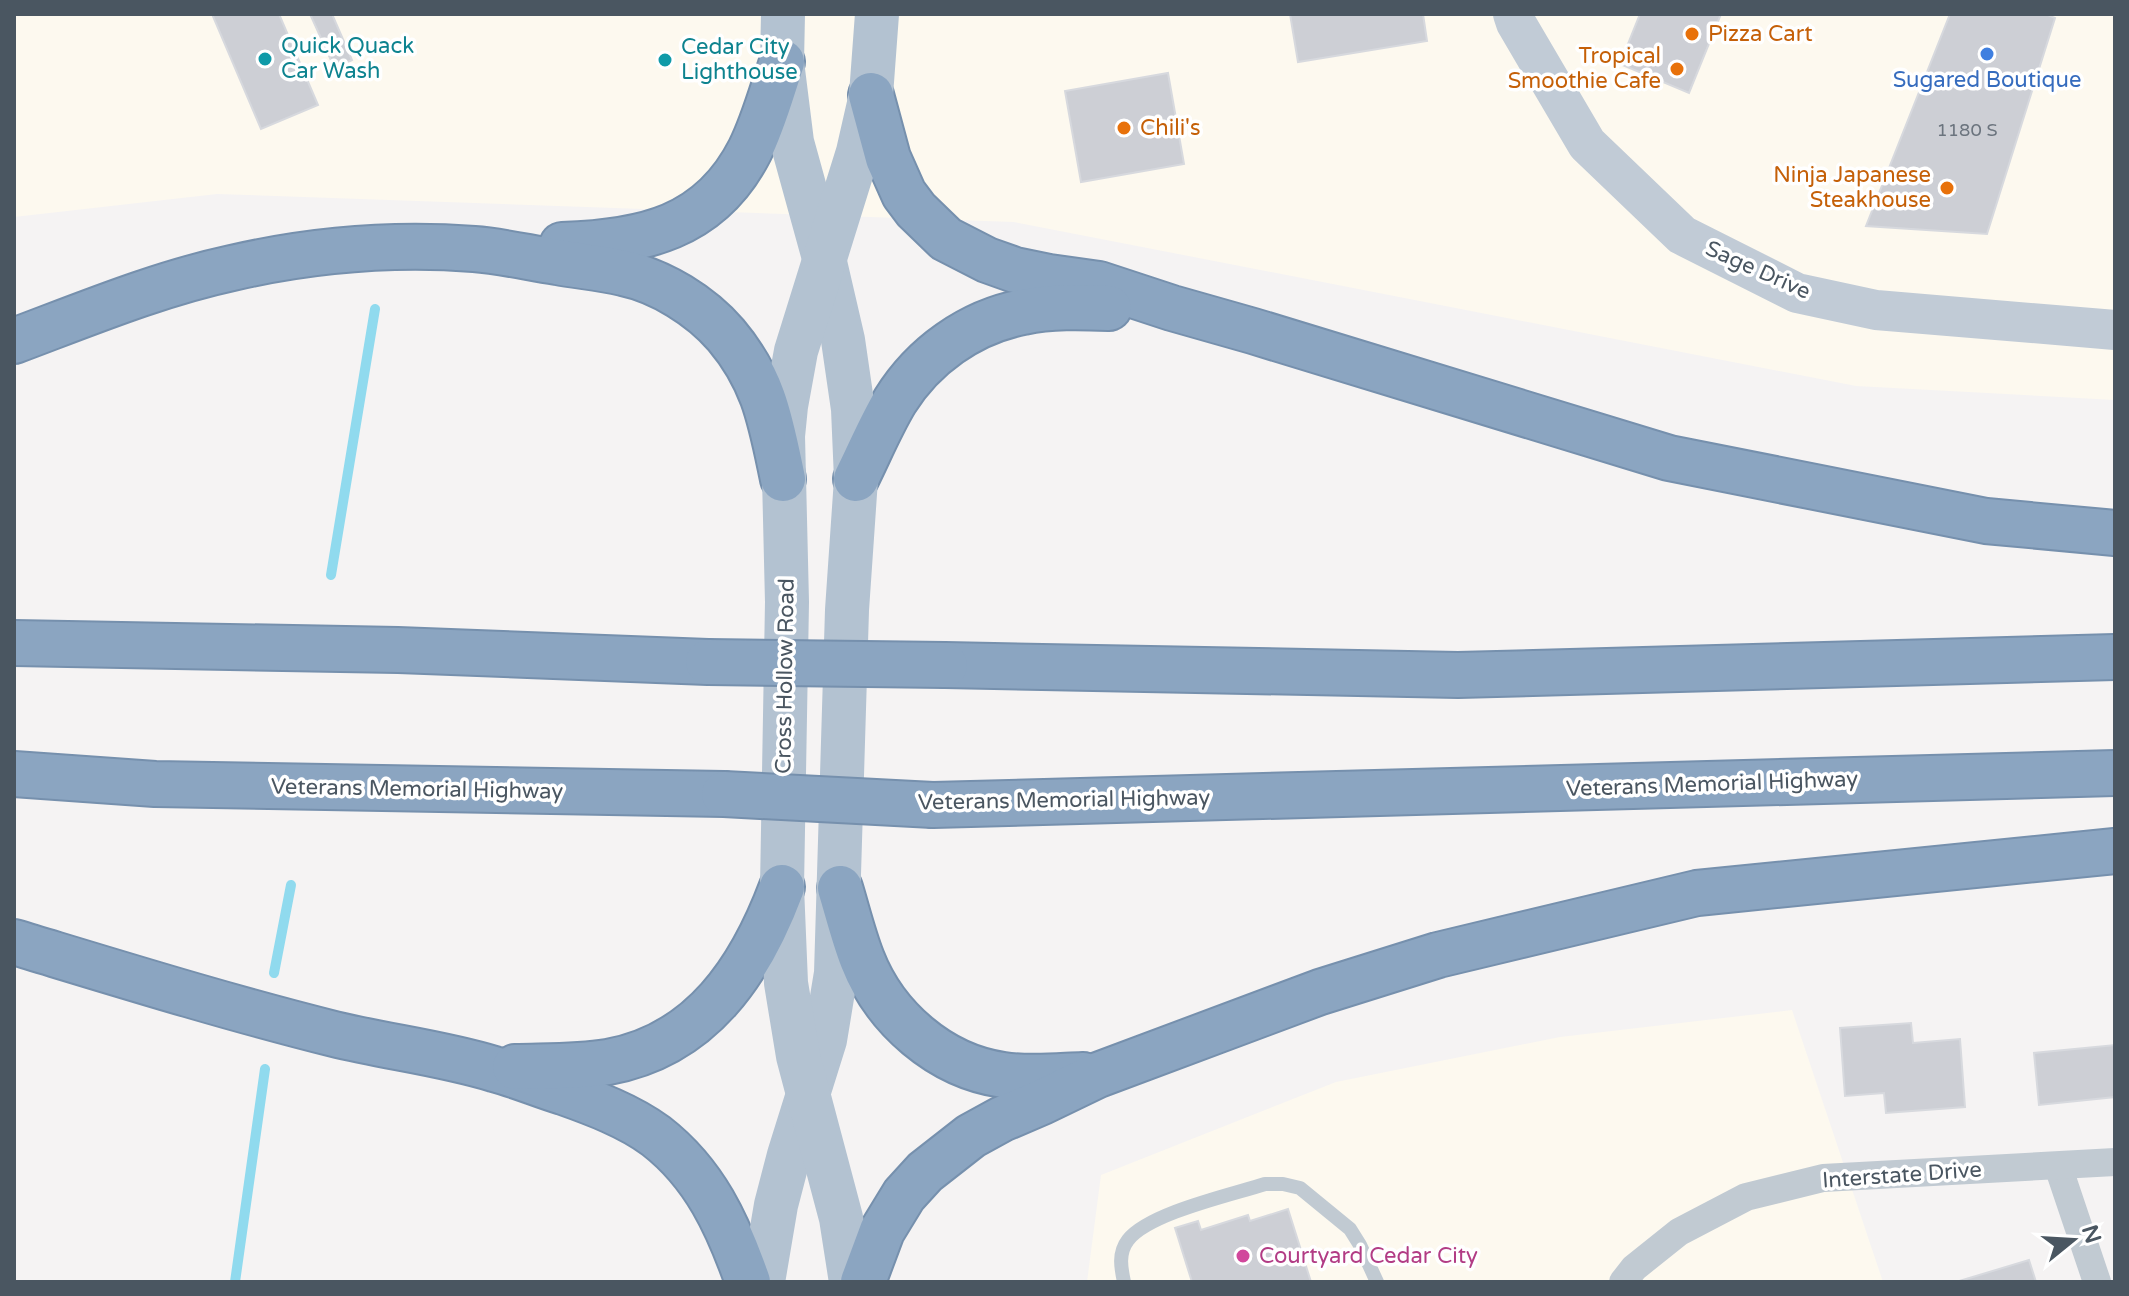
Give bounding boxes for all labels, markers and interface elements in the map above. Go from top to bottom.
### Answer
place label: Pizza Cart [1708,21,1813,47]
marker: Pizza Cart [1683,25,1701,43]
place label: Quick Quack Car Wash [281,33,414,84]
place label: Cedar City Lighthouse [681,34,798,85]
place label: Tropical Smoothie Cafe [1508,43,1661,94]
marker: Sugared Boutique [1978,45,1996,63]
marker: Quick Quack Car Wash [256,50,274,68]
marker: Cedar City Lighthouse [656,51,674,69]
marker: Tropical Smoothie Cafe [1668,60,1686,78]
place label: Sugared Boutique [1893,67,2081,93]
place label: Chili's [1140,115,1201,141]
marker: Chili's [1115,119,1133,137]
house number: 1180 S [1937,119,1997,141]
place label: Ninja Japanese Steakhouse [1773,162,1931,213]
marker: Ninja Japanese Steakhouse [1938,179,1956,197]
street label: Sage Drive [1701,235,1815,305]
street label: Cross Hollow Road [770,578,800,774]
street label: Veterans Memorial Highway [1565,766,1859,802]
street label: Veterans Memorial Highway [271,773,564,805]
street label: Veterans Memorial Highway [918,784,1211,816]
street label: Interstate Drive [1821,1156,1983,1194]
north arrow [2033,1200,2113,1280]
text: N [2076,1222,2106,1247]
place label: Courtyard Cedar City [1259,1243,1478,1269]
marker: Courtyard Cedar City [1234,1247,1252,1265]

